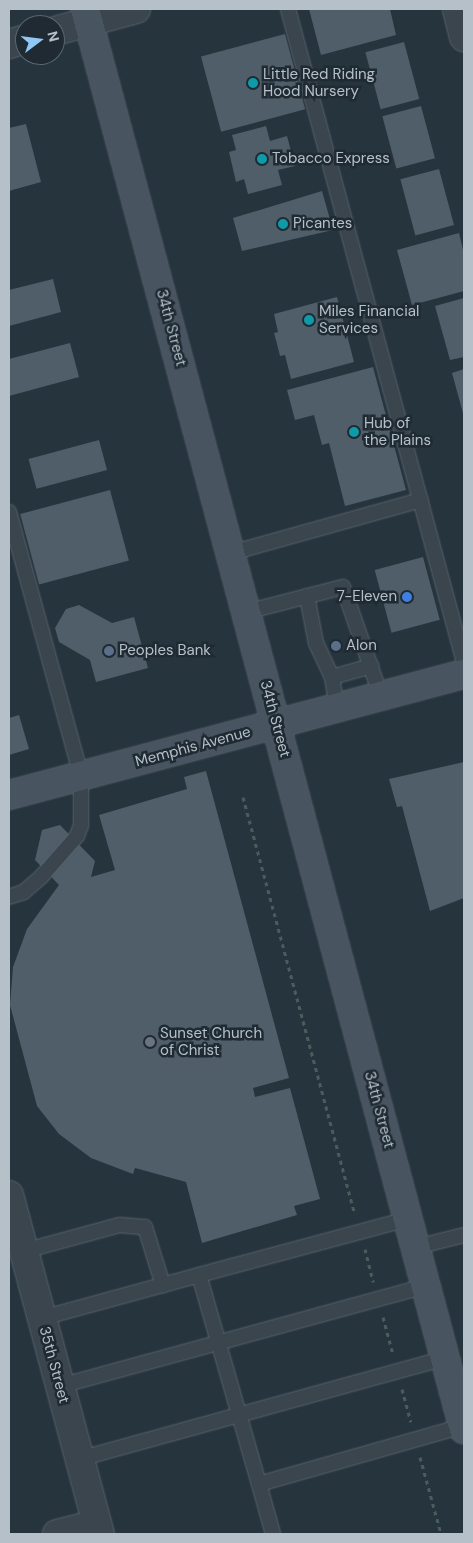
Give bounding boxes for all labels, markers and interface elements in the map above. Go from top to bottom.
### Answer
north arrow [15,15,65,65]
text: N [44,29,64,44]
place label: Little Red Riding Hood Nursery [263,65,375,100]
marker: Little Red Riding Hood Nursery [247,77,259,89]
place label: Tobacco Express [272,150,390,168]
marker: Tobacco Express [256,153,268,165]
place label: Picantes [293,215,352,233]
marker: Picantes [277,218,289,230]
street label: 34th Street [152,288,190,368]
place label: Miles Financial Services [319,302,419,337]
marker: Miles Financial Services [303,314,315,326]
place label: Hub of the Plains [364,414,431,449]
marker: Hub of the Plains [348,426,360,438]
place label: 7-Eleven [337,588,397,606]
marker: 7-Eleven [401,591,413,603]
place label: Alon [346,637,377,655]
marker: Alon [330,640,342,652]
place label: Peoples Bank [119,642,211,660]
marker: Peoples Bank [103,645,115,657]
street label: 34th Street [256,679,294,759]
street label: Memphis Avenue [133,723,253,771]
place label: Sunset Church of Christ [160,1024,262,1059]
marker: Sunset Church of Christ [144,1036,156,1048]
street label: 34th Street [360,1070,398,1150]
street label: 35th Street [35,1325,73,1405]

